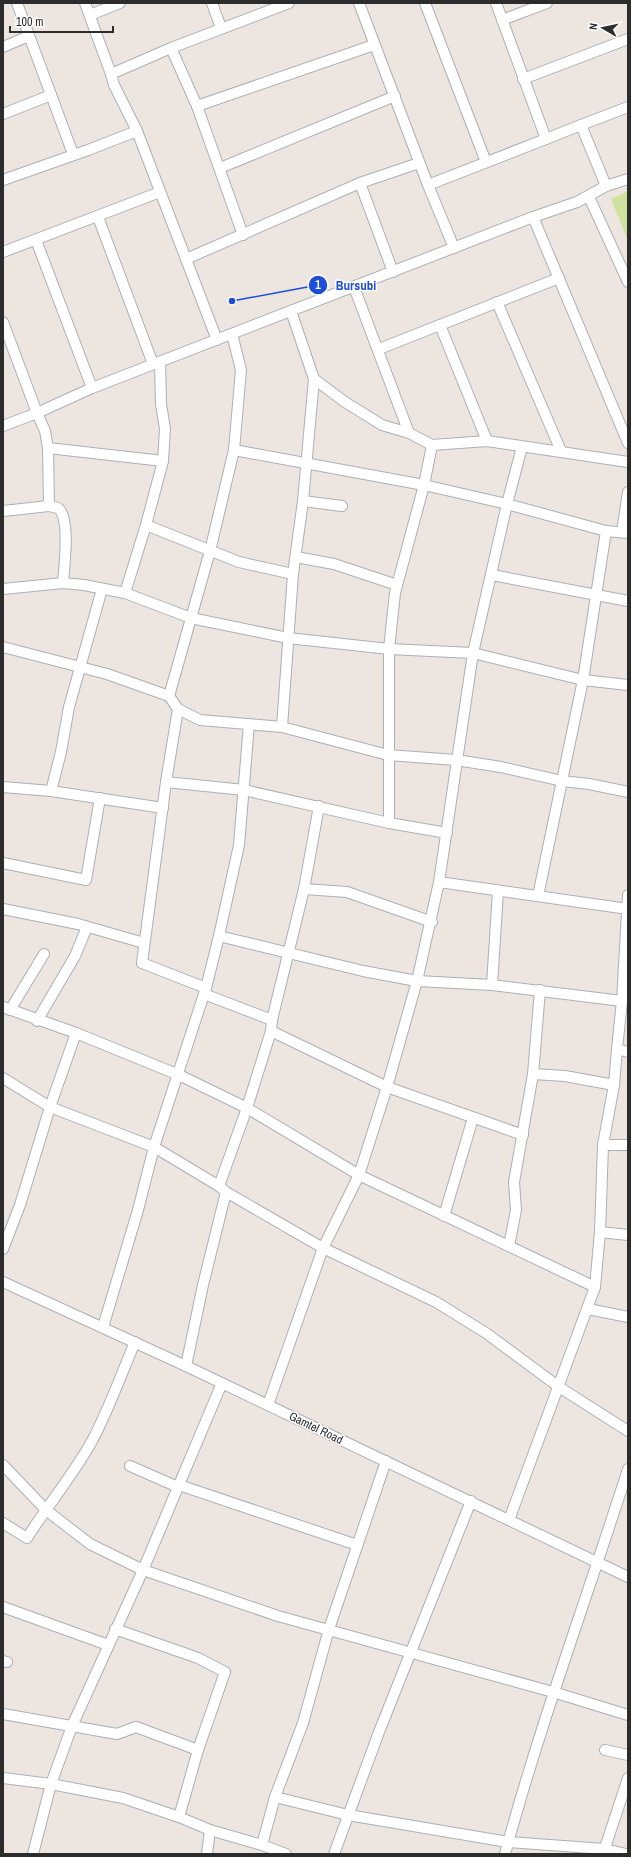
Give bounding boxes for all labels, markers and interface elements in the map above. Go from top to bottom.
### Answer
scale bar [10,8,113,34]
north arrow [583,8,623,48]
text: 100 m [16,14,43,30]
text: N [586,22,601,31]
callout: Bursubi [308,273,385,298]
text: 1 [315,277,321,293]
text: Bursubi [336,277,376,294]
street label: Gamtel Road [286,1408,346,1448]

